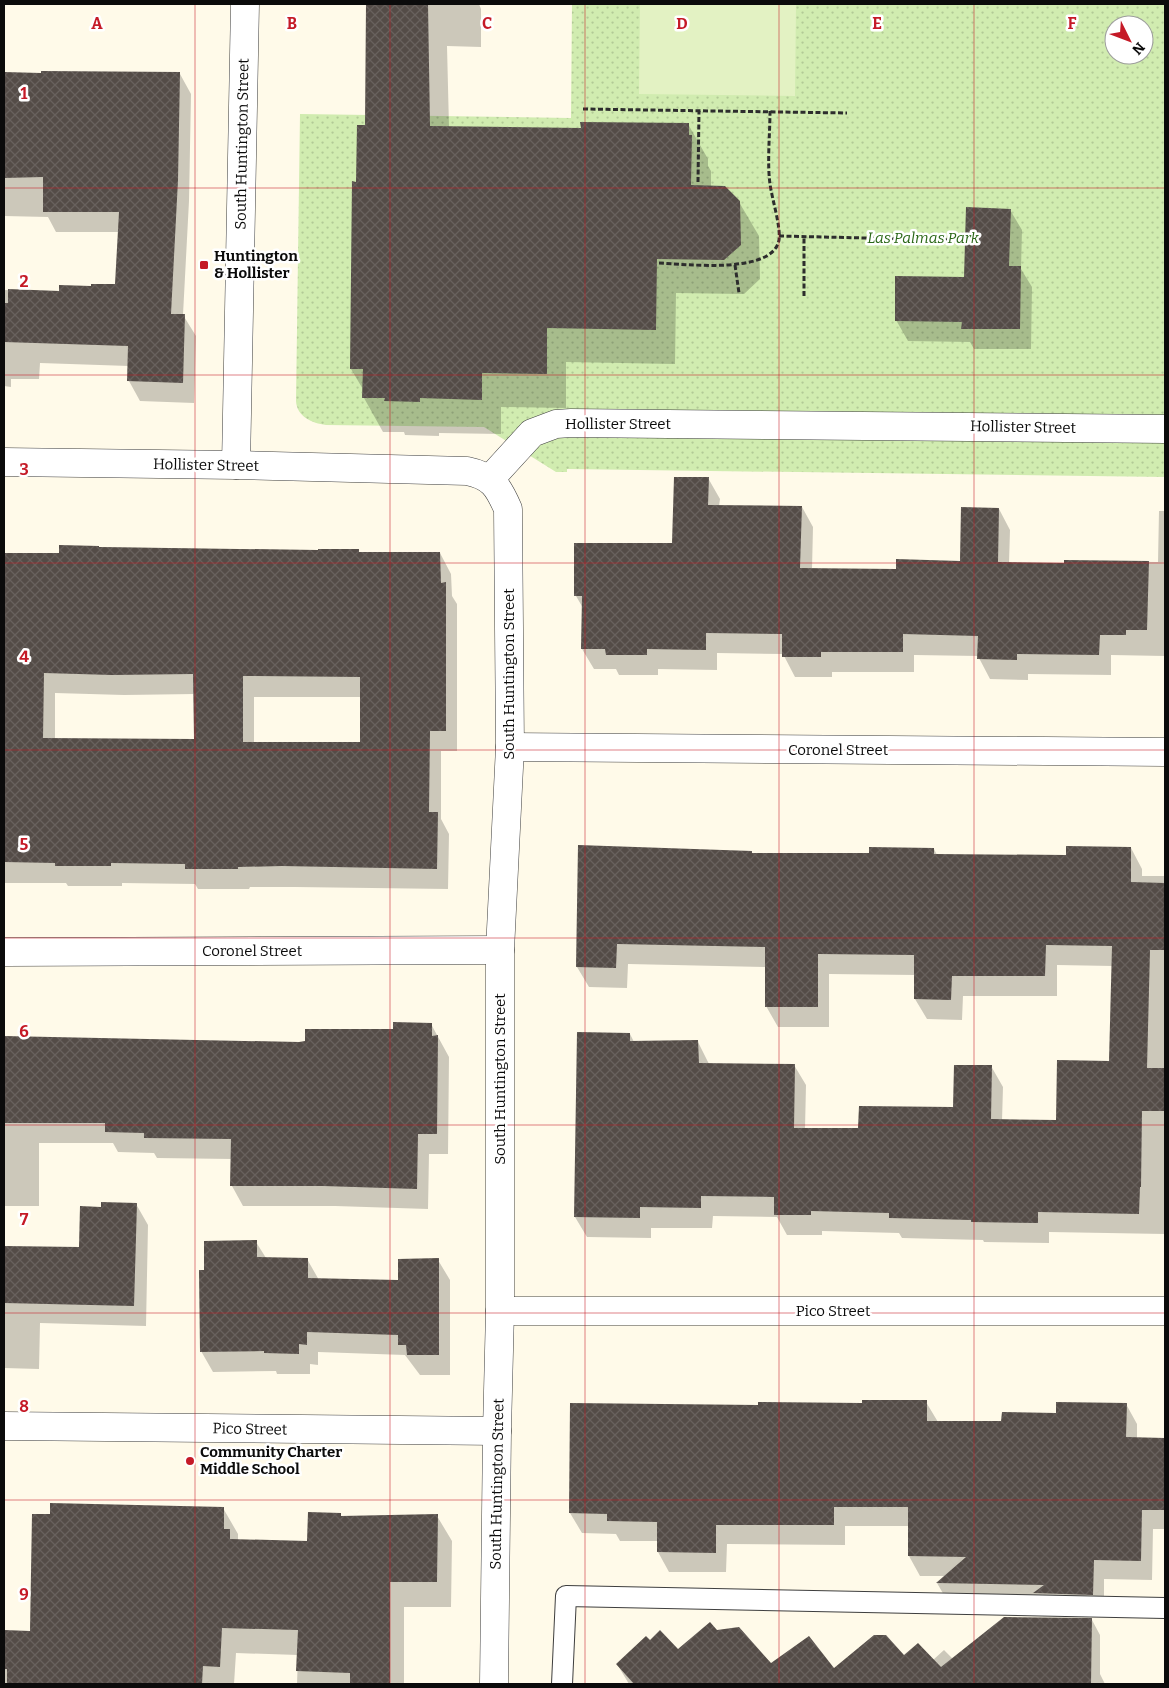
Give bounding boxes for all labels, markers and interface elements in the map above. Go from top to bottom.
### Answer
text: A [91,14,103,33]
text: B [287,14,297,33]
text: C [482,14,492,33]
text: D [676,14,688,33]
text: E [872,14,882,33]
text: F [1068,14,1077,33]
north arrow [1104,15,1154,65]
text: N [1128,39,1148,58]
street label: South Huntington Street [232,58,253,230]
text: 1 [21,84,28,103]
park label: Las Palmas Park [867,229,980,247]
place label: Huntington & Hollister [214,247,298,282]
marker: Huntington & Hollister [198,259,210,271]
text: 2 [19,272,29,291]
street label: Hollister Street [565,415,672,433]
street label: Hollister Street [970,417,1077,437]
street label: Hollister Street [153,455,260,475]
text: 3 [19,460,29,479]
street label: South Huntington Street [500,588,518,760]
text: 4 [19,647,29,666]
street label: Coronel Street [788,741,889,759]
text: 5 [20,835,29,854]
street label: Coronel Street [202,942,303,960]
street label: South Huntington Street [491,993,509,1165]
text: 6 [19,1022,29,1041]
text: 7 [20,1210,29,1229]
street label: Pico Street [796,1302,871,1320]
text: 8 [19,1397,29,1416]
street label: South Huntington Street [487,1398,508,1570]
street label: Pico Street [213,1419,288,1439]
place label: Community Charter Middle School [200,1443,342,1478]
marker: Community Charter Middle School [184,1455,196,1467]
text: 9 [19,1585,29,1604]

